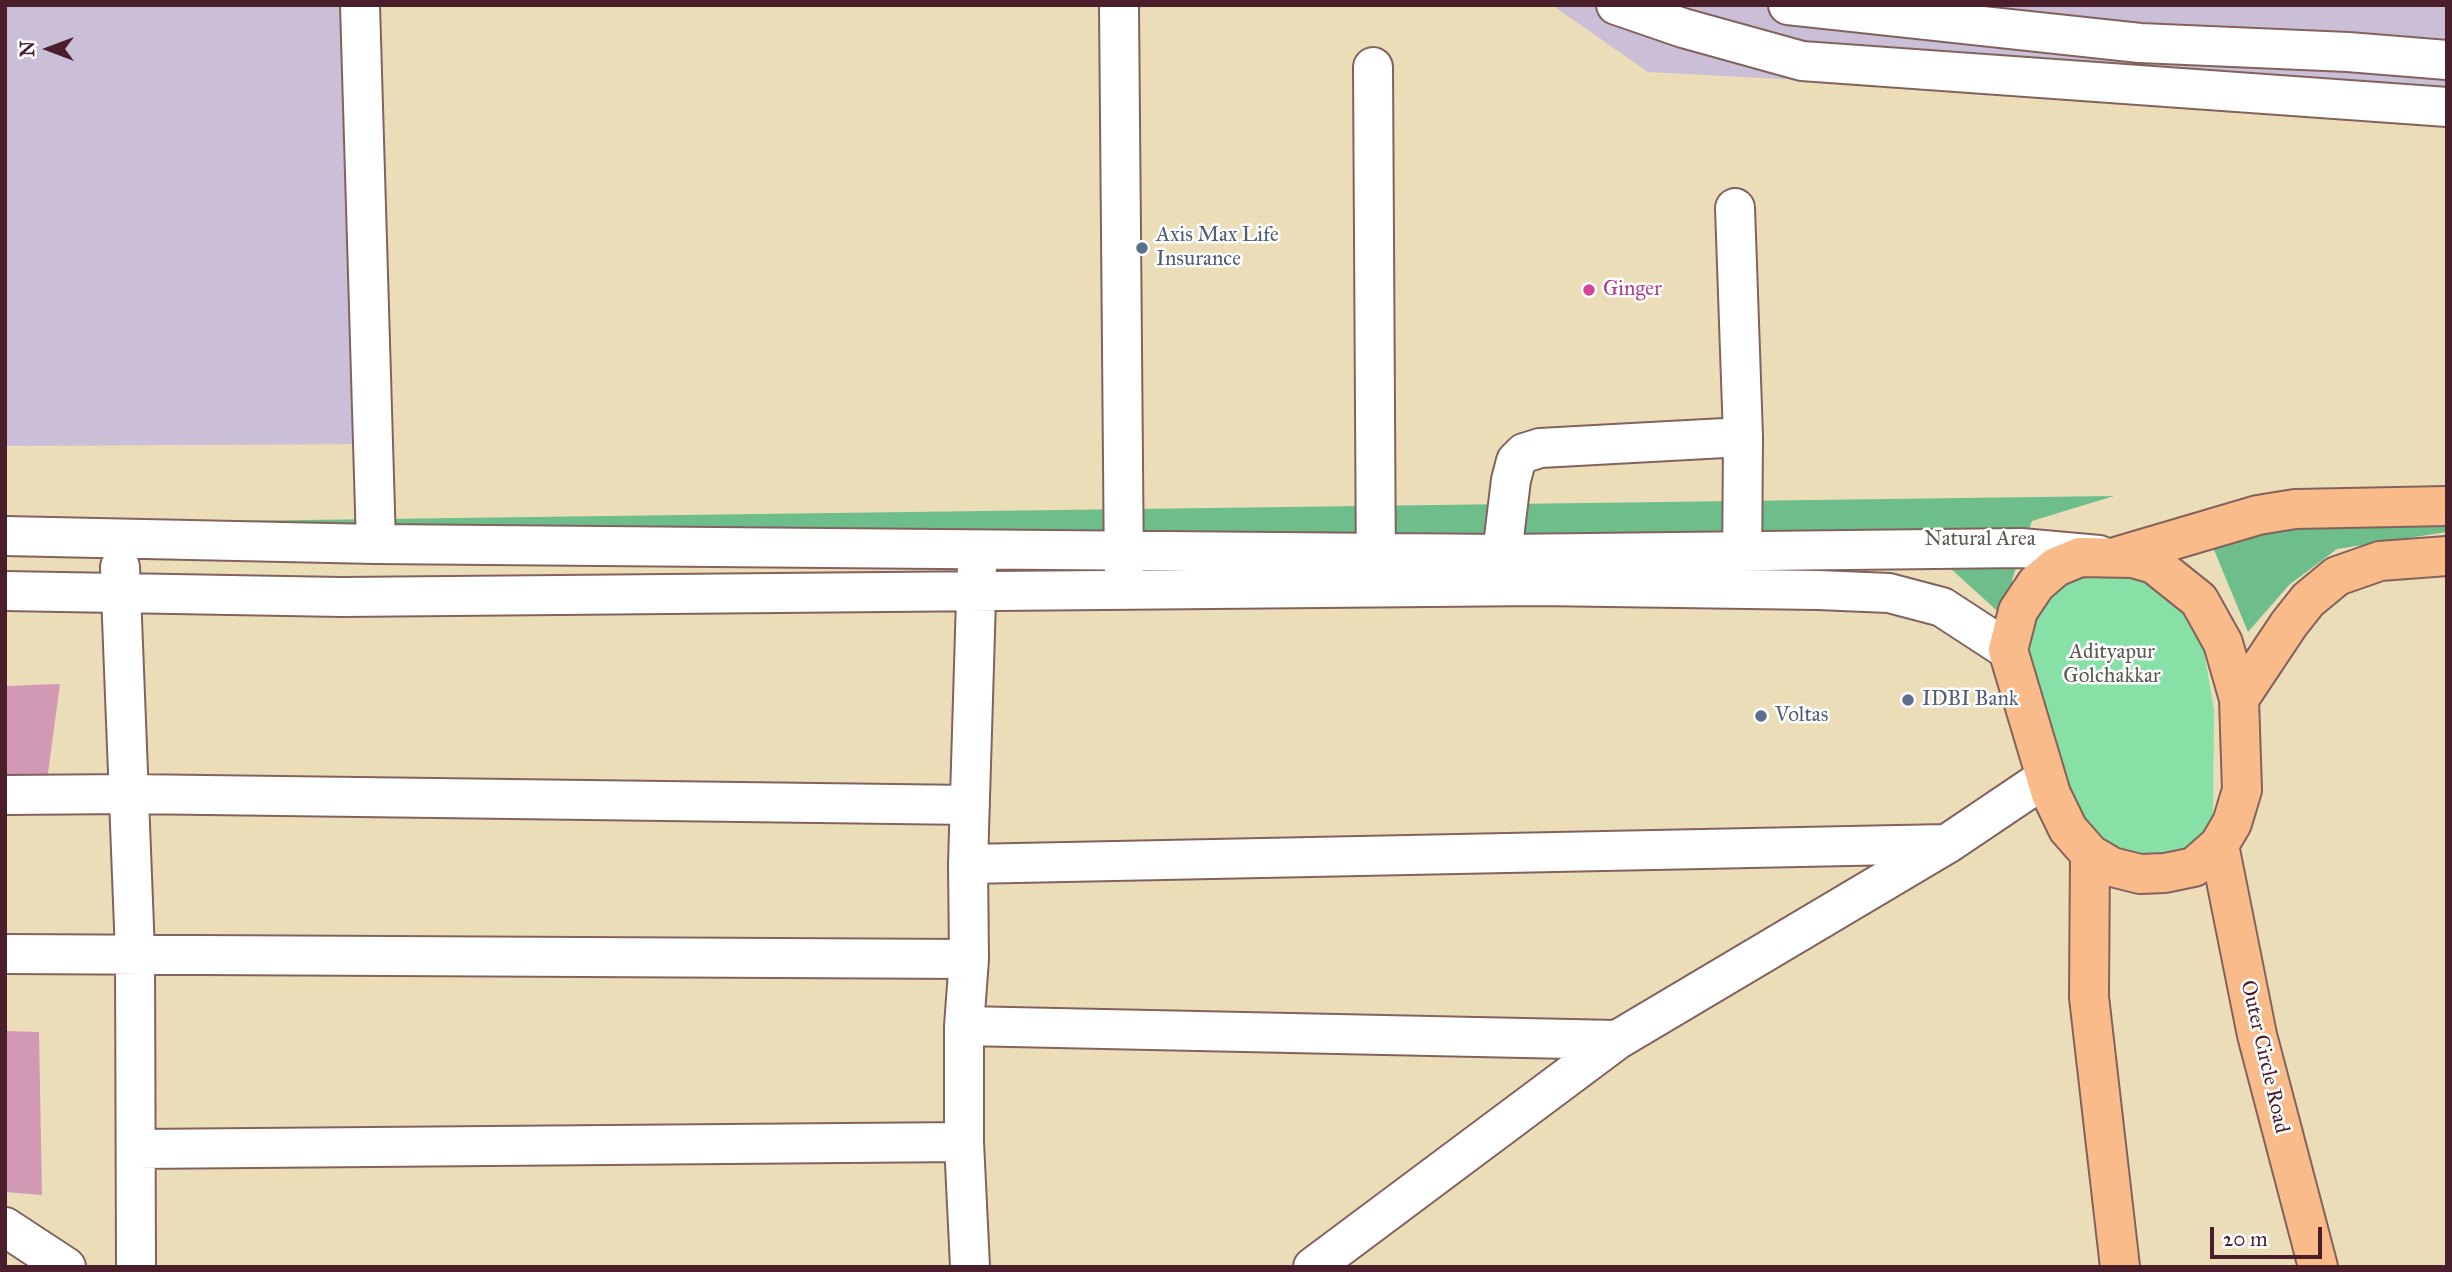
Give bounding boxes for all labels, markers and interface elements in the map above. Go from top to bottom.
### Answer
north arrow [14,14,84,84]
text: N [16,41,39,57]
place label: Axis Max Life Insurance [1156,223,1279,273]
marker: Axis Max Life Insurance [1134,240,1150,256]
place label: Ginger [1603,277,1662,303]
marker: Ginger [1581,282,1597,298]
park label: Natural Area [1924,527,2036,553]
park label: Adityapur Golchakkar [2063,640,2161,690]
place label: IDBI Bank [1922,687,2018,713]
marker: IDBI Bank [1900,692,1916,708]
place label: Voltas [1775,703,1828,729]
marker: Voltas [1753,708,1769,724]
street label: Outer Circle Road [2234,978,2294,1136]
scale bar [2214,1212,2326,1256]
text: 20 m [2223,1226,2268,1252]

